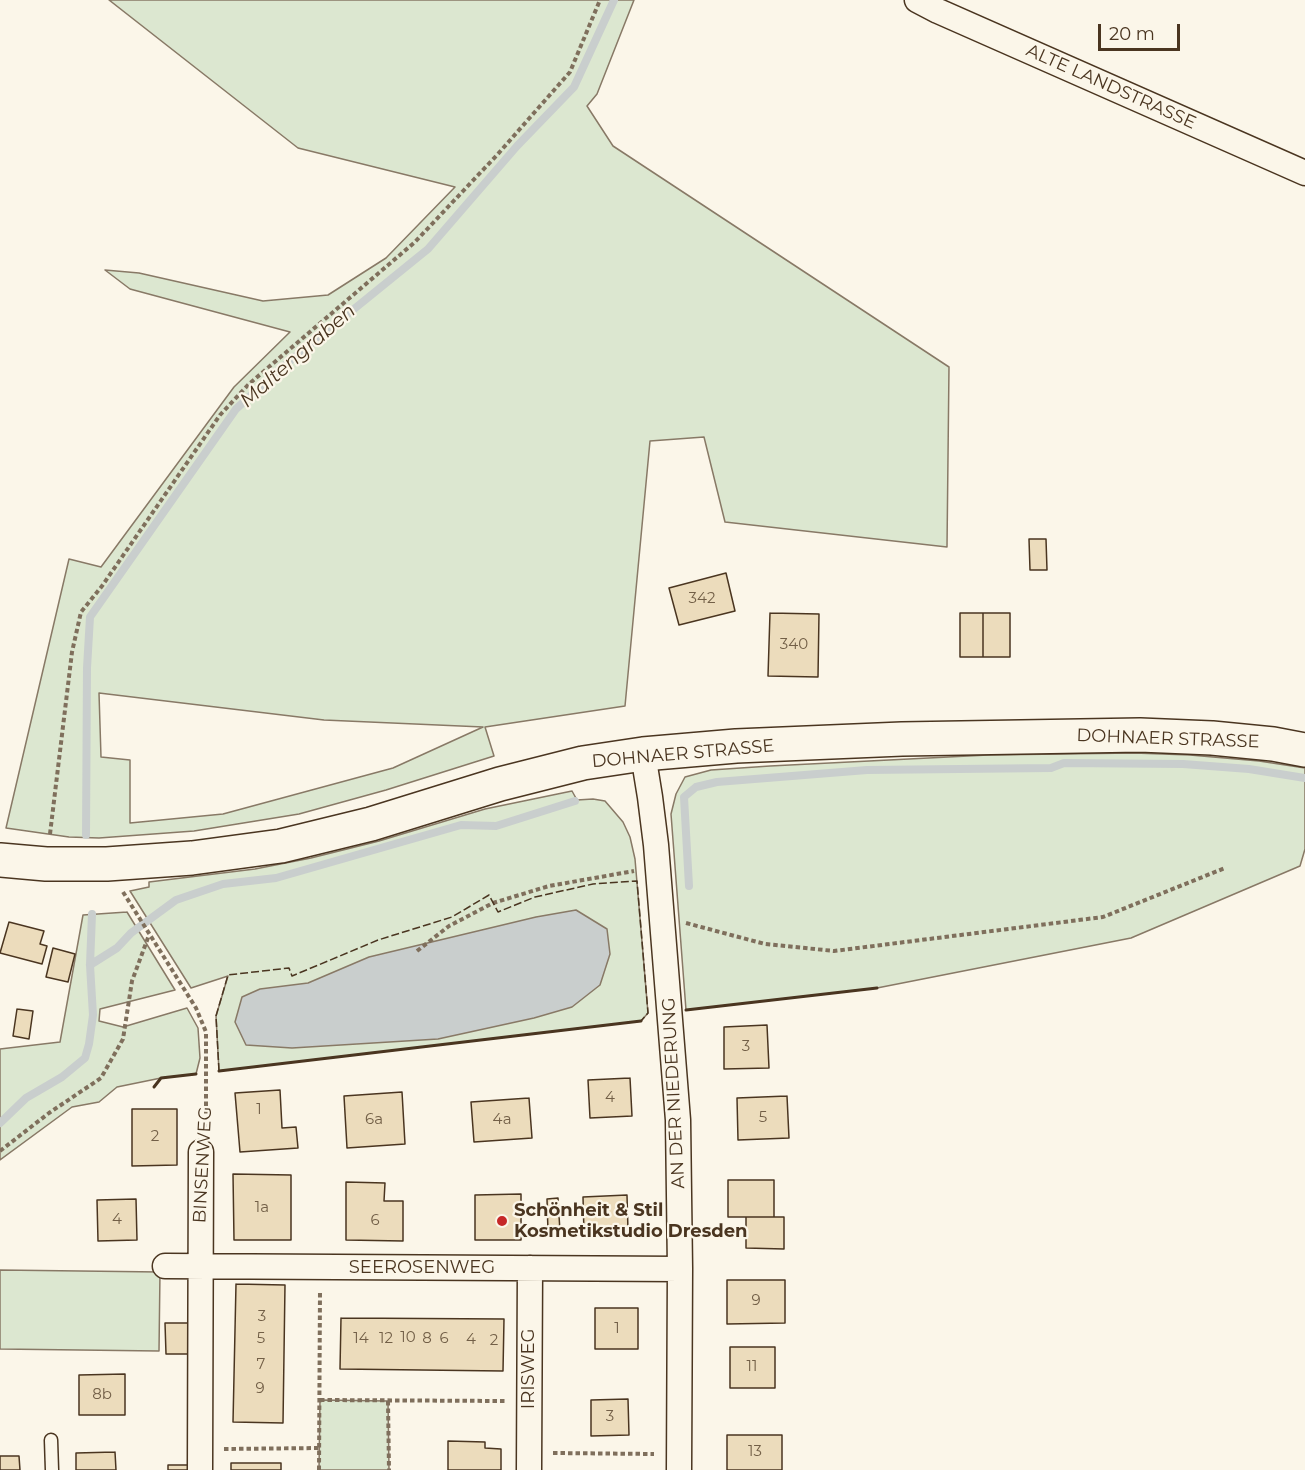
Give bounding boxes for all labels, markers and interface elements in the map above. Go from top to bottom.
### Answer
scale bar [1101,12,1184,50]
text: 20 m [1109,23,1155,45]
street label: ALTE LANDSTRASSE [1023,40,1199,134]
water label: Maltengraben [235,299,361,413]
house number: 342 [689,590,715,608]
house number: 340 [780,636,808,654]
street label: DOHNAER STRASSE [1076,725,1260,753]
street label: DOHNAER STRASSE [591,735,775,773]
street label: AN DER NIEDERUNG [658,997,690,1189]
house number: 3 [742,1038,750,1056]
house number: 4 [605,1089,615,1107]
house number: 1 [256,1101,262,1119]
street label: BINSENWEG [189,1106,217,1224]
house number: 5 [759,1109,767,1127]
house number: 6a [365,1111,383,1129]
house number: 4a [492,1111,512,1129]
house number: 2 [151,1128,159,1146]
house number: 1a [255,1199,269,1217]
place label: Schönheit & Stil Kosmetikstudio Dresden [514,1200,747,1242]
house number: 4 [112,1211,122,1229]
house number: 6 [370,1212,380,1230]
marker: Schönheit & Stil Kosmetikstudio Dresden [495,1214,509,1228]
street label: SEEROSENWEG [349,1257,495,1279]
house number: 9 [751,1292,761,1310]
house number: 3 [258,1308,266,1326]
house number: 1 [614,1320,620,1338]
house number: 10 [400,1329,416,1347]
street label: IRISWEG [518,1329,540,1409]
house number: 5 [257,1330,265,1348]
house number: 14 [353,1330,369,1348]
house number: 12 [379,1330,393,1348]
house number: 8 [422,1330,432,1348]
house number: 6 [439,1330,449,1348]
house number: 4 [466,1331,476,1349]
house number: 2 [490,1332,498,1350]
house number: 7 [257,1356,265,1374]
house number: 11 [747,1358,757,1376]
house number: 9 [255,1380,265,1398]
house number: 8b [92,1386,112,1404]
house number: 3 [606,1408,614,1426]
house number: 13 [748,1443,762,1461]

